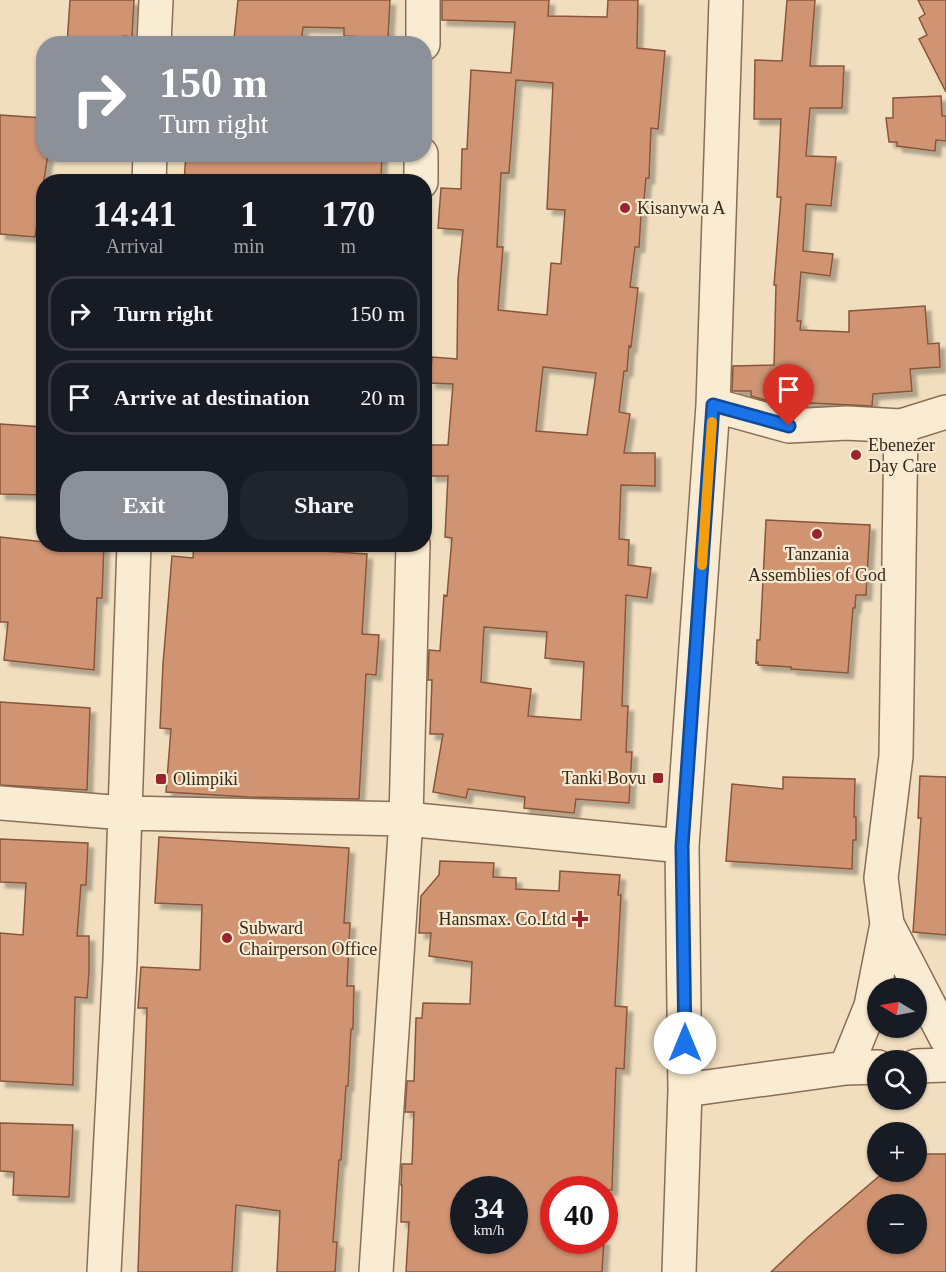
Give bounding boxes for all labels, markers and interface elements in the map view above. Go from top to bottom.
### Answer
icon: right [60,60,138,138]
text: 150 m [159,60,268,106]
text: Turn right [159,109,268,139]
text: 14:41 [93,194,177,234]
text: 1 [240,194,258,234]
text: 170 [321,194,375,234]
place label: Kisanywa A [637,198,726,218]
marker: Kisanywa A [618,201,632,215]
text: Arrival [106,235,164,257]
text: min [233,235,265,257]
text: m [341,235,356,257]
icon: right [63,297,96,330]
text: Turn right [114,301,213,326]
text: 150 m [349,301,405,326]
pin [763,364,814,426]
icon: arrive [772,373,805,406]
icon: arrive [63,381,96,414]
text: Arrive at destination [114,385,310,410]
text: 20 m [360,385,405,410]
place label: Ebenezer Day Care [868,435,936,476]
marker: Ebenezer Day Care [849,448,863,462]
button: Exit [60,471,228,540]
button: Share [240,471,408,540]
marker: Tanzania Assemblies of God [810,527,824,541]
place label: Tanzania Assemblies of God [748,544,886,585]
place label: Tanki Bovu [562,768,646,788]
place label: Olimpiki [173,769,238,789]
marker: Tanki Bovu [651,771,665,785]
marker: Olimpiki [154,772,168,786]
place label: Hansmax. Co.Ltd [439,909,566,929]
marker: Hansmax. Co.Ltd [571,910,589,928]
place label: Subward Chairperson Office [239,918,377,959]
marker: Subward Chairperson Office [220,931,234,945]
north arrow [867,978,927,1038]
map controls [867,978,927,1254]
position arrow [653,1011,717,1075]
button: search [867,1050,927,1110]
button: + [867,1122,927,1182]
speed limit sign: 40 [540,1176,618,1254]
text: 34 [474,1191,504,1224]
button: − [867,1194,927,1254]
text: km/h [474,1222,504,1238]

